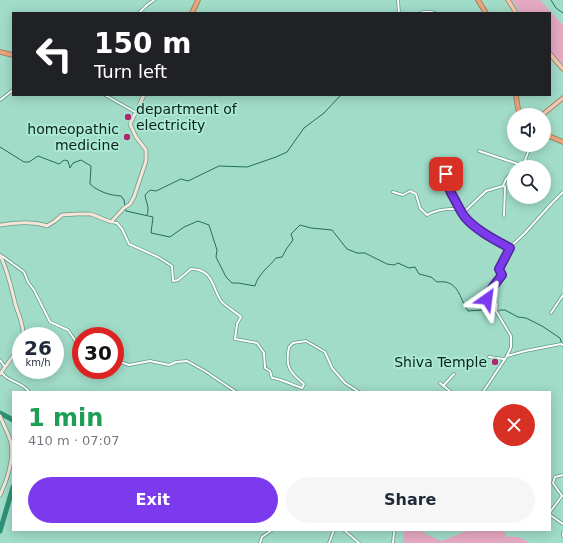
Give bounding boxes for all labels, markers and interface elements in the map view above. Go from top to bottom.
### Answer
text: 150 m [94,27,191,60]
icon: left [28,28,80,80]
text: Turn left [94,61,167,82]
place label: department of electricity [136,101,238,133]
map controls [507,108,551,204]
button: sound [507,108,551,152]
marker: department of electricity [123,112,133,122]
place label: homeopathic medicine [27,121,119,153]
marker: homeopathic medicine [122,132,132,142]
pin [429,157,463,191]
button: search [507,160,551,204]
icon: arrive [435,163,457,185]
position arrow [466,278,508,320]
speed limit sign: 30 [72,327,124,379]
text: 26 [24,336,52,360]
place label: Shiva Temple [394,354,487,370]
text: km/h [25,357,51,368]
marker: Shiva Temple [490,357,500,367]
text: 1 min [28,404,103,432]
button: close [493,404,535,446]
text: 410 m · 07:07 [28,433,119,448]
button: Exit [28,477,278,523]
button: Share [286,477,535,523]

